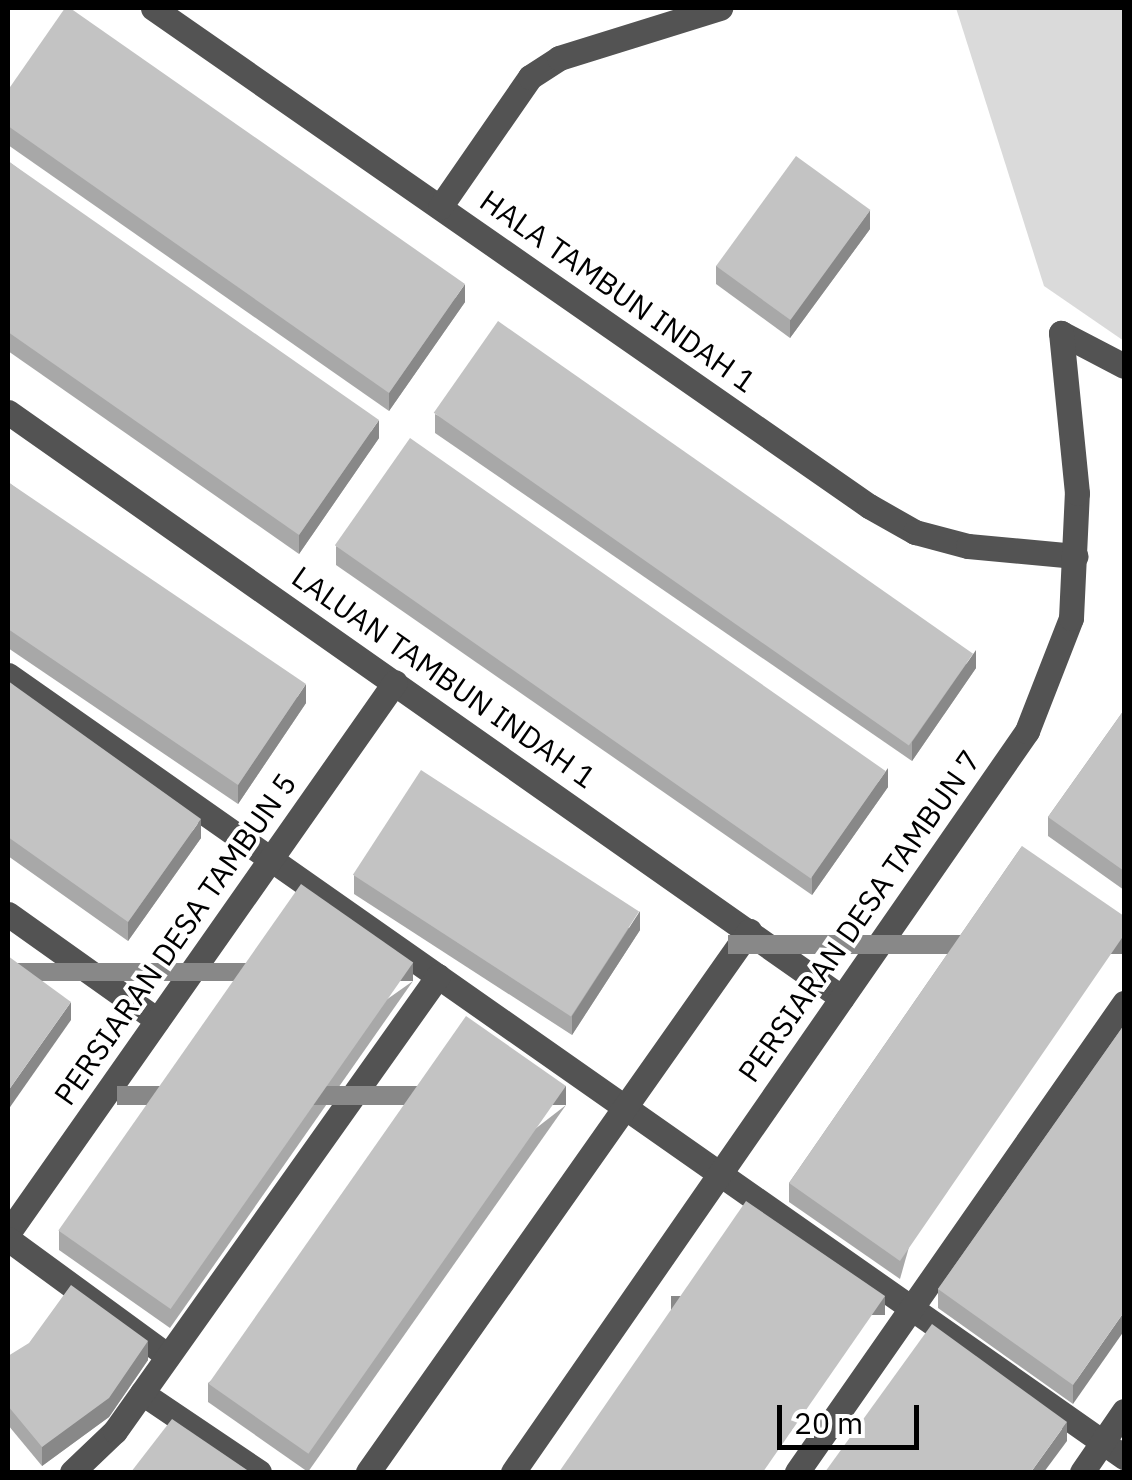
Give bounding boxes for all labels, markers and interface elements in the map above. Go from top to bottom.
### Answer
street label: HALA TAMBUN INDAH 1 [473,182,763,400]
street label: LALUAN TAMBUN INDAH 1 [285,558,603,796]
street label: PERSIARAN DESA TAMBUN 7 [731,743,987,1089]
street label: PERSIARAN DESA TAMBUN 5 [47,766,303,1112]
scale bar [782,1385,924,1447]
text: 20 m [794,1403,863,1442]

